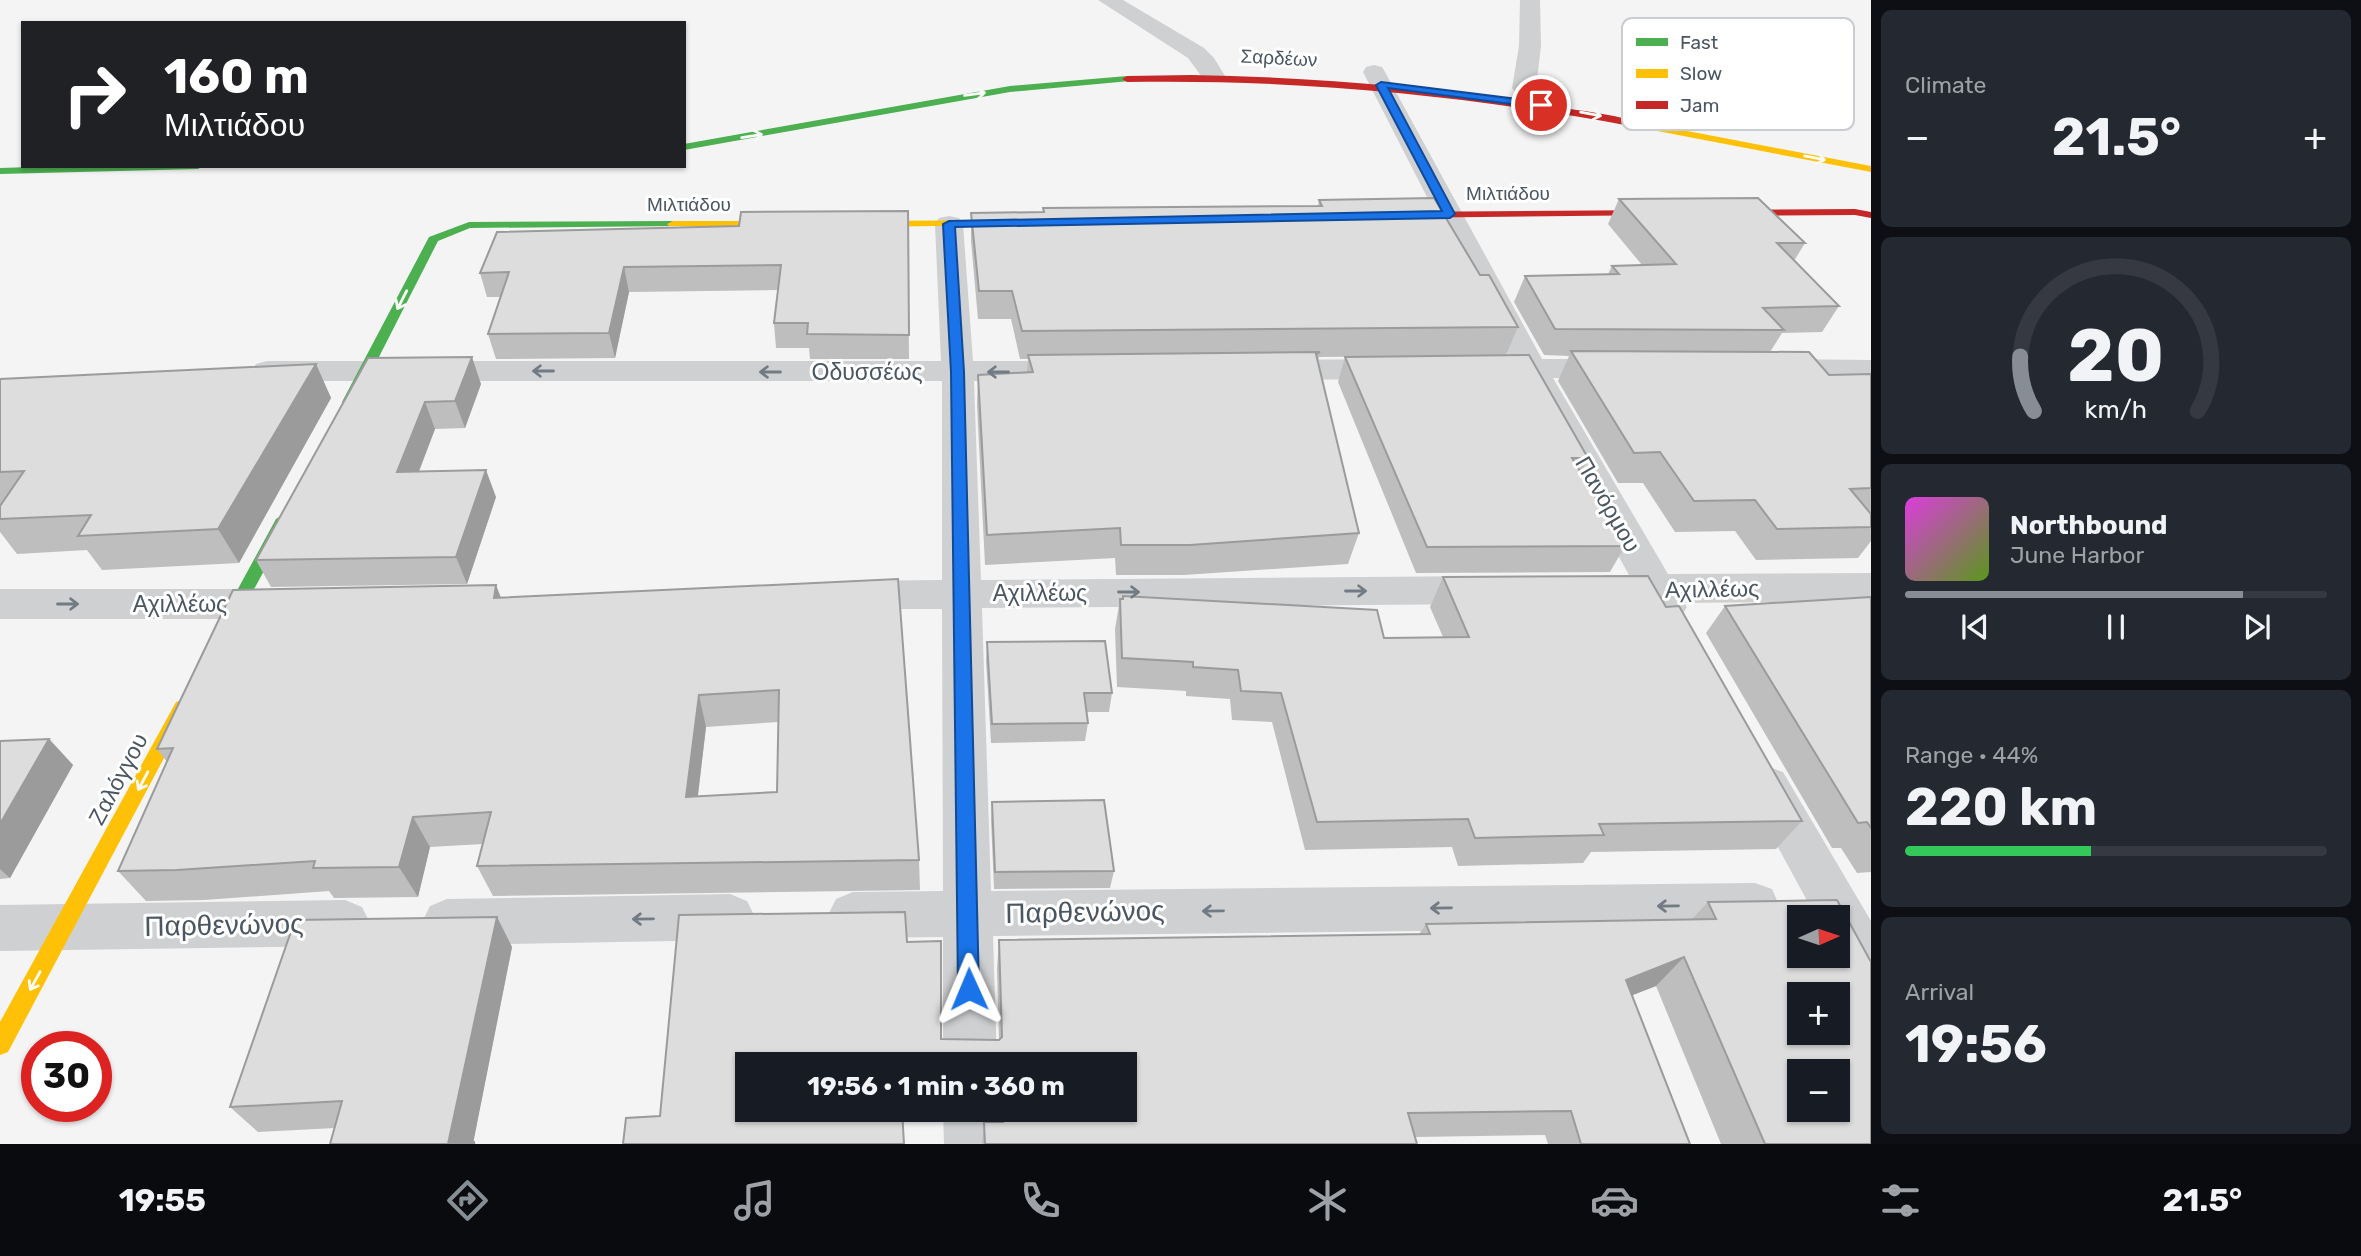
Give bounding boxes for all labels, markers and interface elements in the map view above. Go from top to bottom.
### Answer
legend [1622,18,1854,130]
text: Fast [1680,31,1719,54]
street label: Σαρδέων [1240,45,1318,71]
text: 160 m [164,47,309,105]
icon: right [49,49,140,140]
text: Slow [1680,62,1722,85]
text: Climate [1905,71,1986,99]
pin [1511,75,1571,135]
icon: arrive [1522,86,1560,124]
one-way arrow [963,87,986,100]
text: Jam [1680,94,1719,117]
text: Μιλτιάδου [164,106,305,144]
text: 21.5° [2052,106,2181,168]
one-way arrow [1579,108,1602,121]
text: − [1905,114,1930,160]
text: + [2303,114,2327,160]
one-way arrow [740,129,763,142]
one-way arrow [1803,151,1826,165]
street label: Μιλτιάδου [1466,182,1550,205]
street label: Μιλτιάδου [647,193,731,216]
one-way arrow [395,289,408,310]
text: 20 [2068,314,2164,400]
street label: Οδυσσέως [812,358,922,386]
one-way arrow [531,364,554,378]
one-way arrow [759,365,782,378]
one-way arrow [986,365,1009,379]
text: km/h [2085,395,2147,424]
street label: Πανόρμου [1569,451,1647,557]
text: Northbound [2010,510,2168,541]
text: June Harbor [2010,541,2144,569]
street label: Αχιλλέως [1665,574,1759,604]
street label: Αχιλλέως [993,579,1087,607]
one-way arrow [1344,584,1367,598]
one-way arrow [1117,585,1140,599]
street label: Αχιλλέως [133,590,227,618]
one-way arrow [56,597,79,611]
icon: previous [1956,608,1994,646]
icon: pause [2097,608,2135,646]
icon: next [2238,608,2276,646]
street label: Ζαλόγγου [82,728,154,830]
text: Range · 44% [1905,741,2038,769]
one-way arrow [136,770,150,790]
text: 220 km [1905,776,2097,838]
street label: Παρθενώνος [1005,894,1165,930]
one-way arrow [1657,899,1680,913]
one-way arrow [1430,901,1453,915]
one-way arrow [1202,904,1225,918]
north arrow [1787,905,1850,968]
map controls [1787,905,1850,1122]
street label: Παρθενώνος [144,907,304,943]
one-way arrow [632,912,655,925]
position arrow [932,952,1006,1026]
one-way arrow [28,970,42,990]
text: Arrival [1905,978,1974,1006]
button: + [1787,982,1850,1045]
text: 19:56 [1905,1013,2047,1075]
speed limit sign: 30 [21,1031,112,1122]
button: − [1787,1059,1850,1122]
text: 19:56 · 1 min · 360 m [807,1071,1065,1102]
icon: directions [443,1176,492,1225]
icon: music [730,1176,779,1225]
icon: phone [1016,1176,1065,1225]
icon: climate [1303,1176,1352,1225]
icon: car [1590,1176,1639,1225]
icon: filters [1876,1176,1925,1225]
text: 19:55 [119,1181,206,1219]
text: 21.5° [2163,1181,2242,1219]

